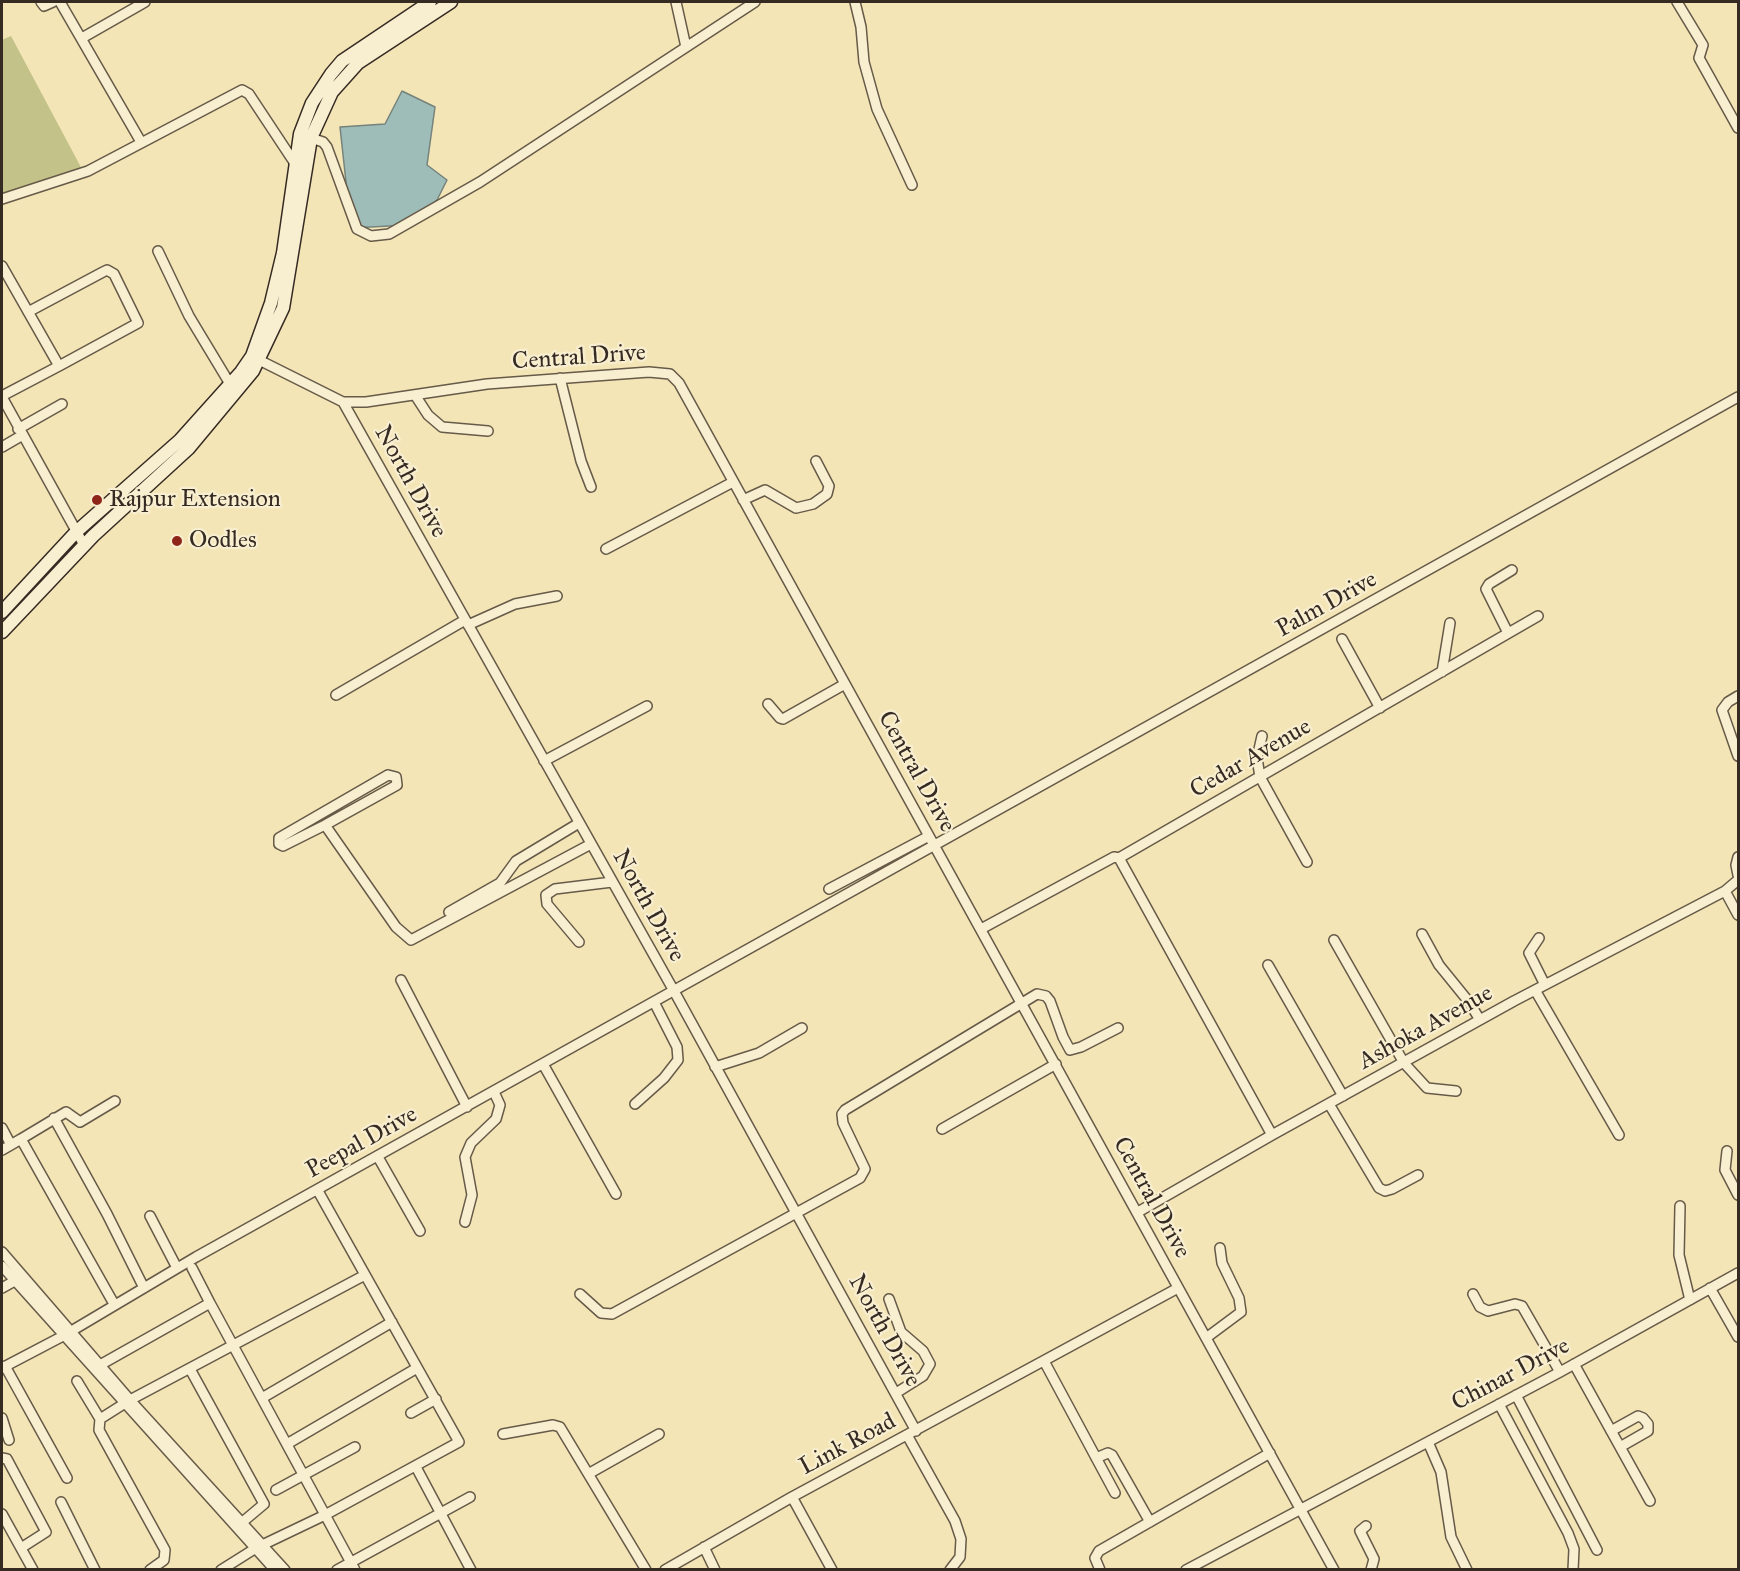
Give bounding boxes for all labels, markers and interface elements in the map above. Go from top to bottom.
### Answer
street label: Central Drive [511,339,647,377]
street label: North Drive [367,421,453,543]
place label: Rajpur Extension [109,486,281,514]
marker: Rajpur Extension [90,493,104,507]
place label: Oodles [189,527,257,555]
marker: Oodles [170,534,184,548]
street label: Palm Drive [1272,566,1382,644]
street label: Central Drive [871,706,961,838]
street label: Cedar Avenue [1185,713,1317,805]
street label: North Drive [605,845,691,967]
street label: Ashoka Avenue [1354,979,1498,1077]
street label: Peepal Drive [301,1101,423,1185]
street label: Central Drive [1106,1132,1196,1264]
street label: North Drive [841,1270,927,1392]
street label: Chinar Drive [1447,1332,1575,1418]
street label: Link Road [795,1408,901,1482]

